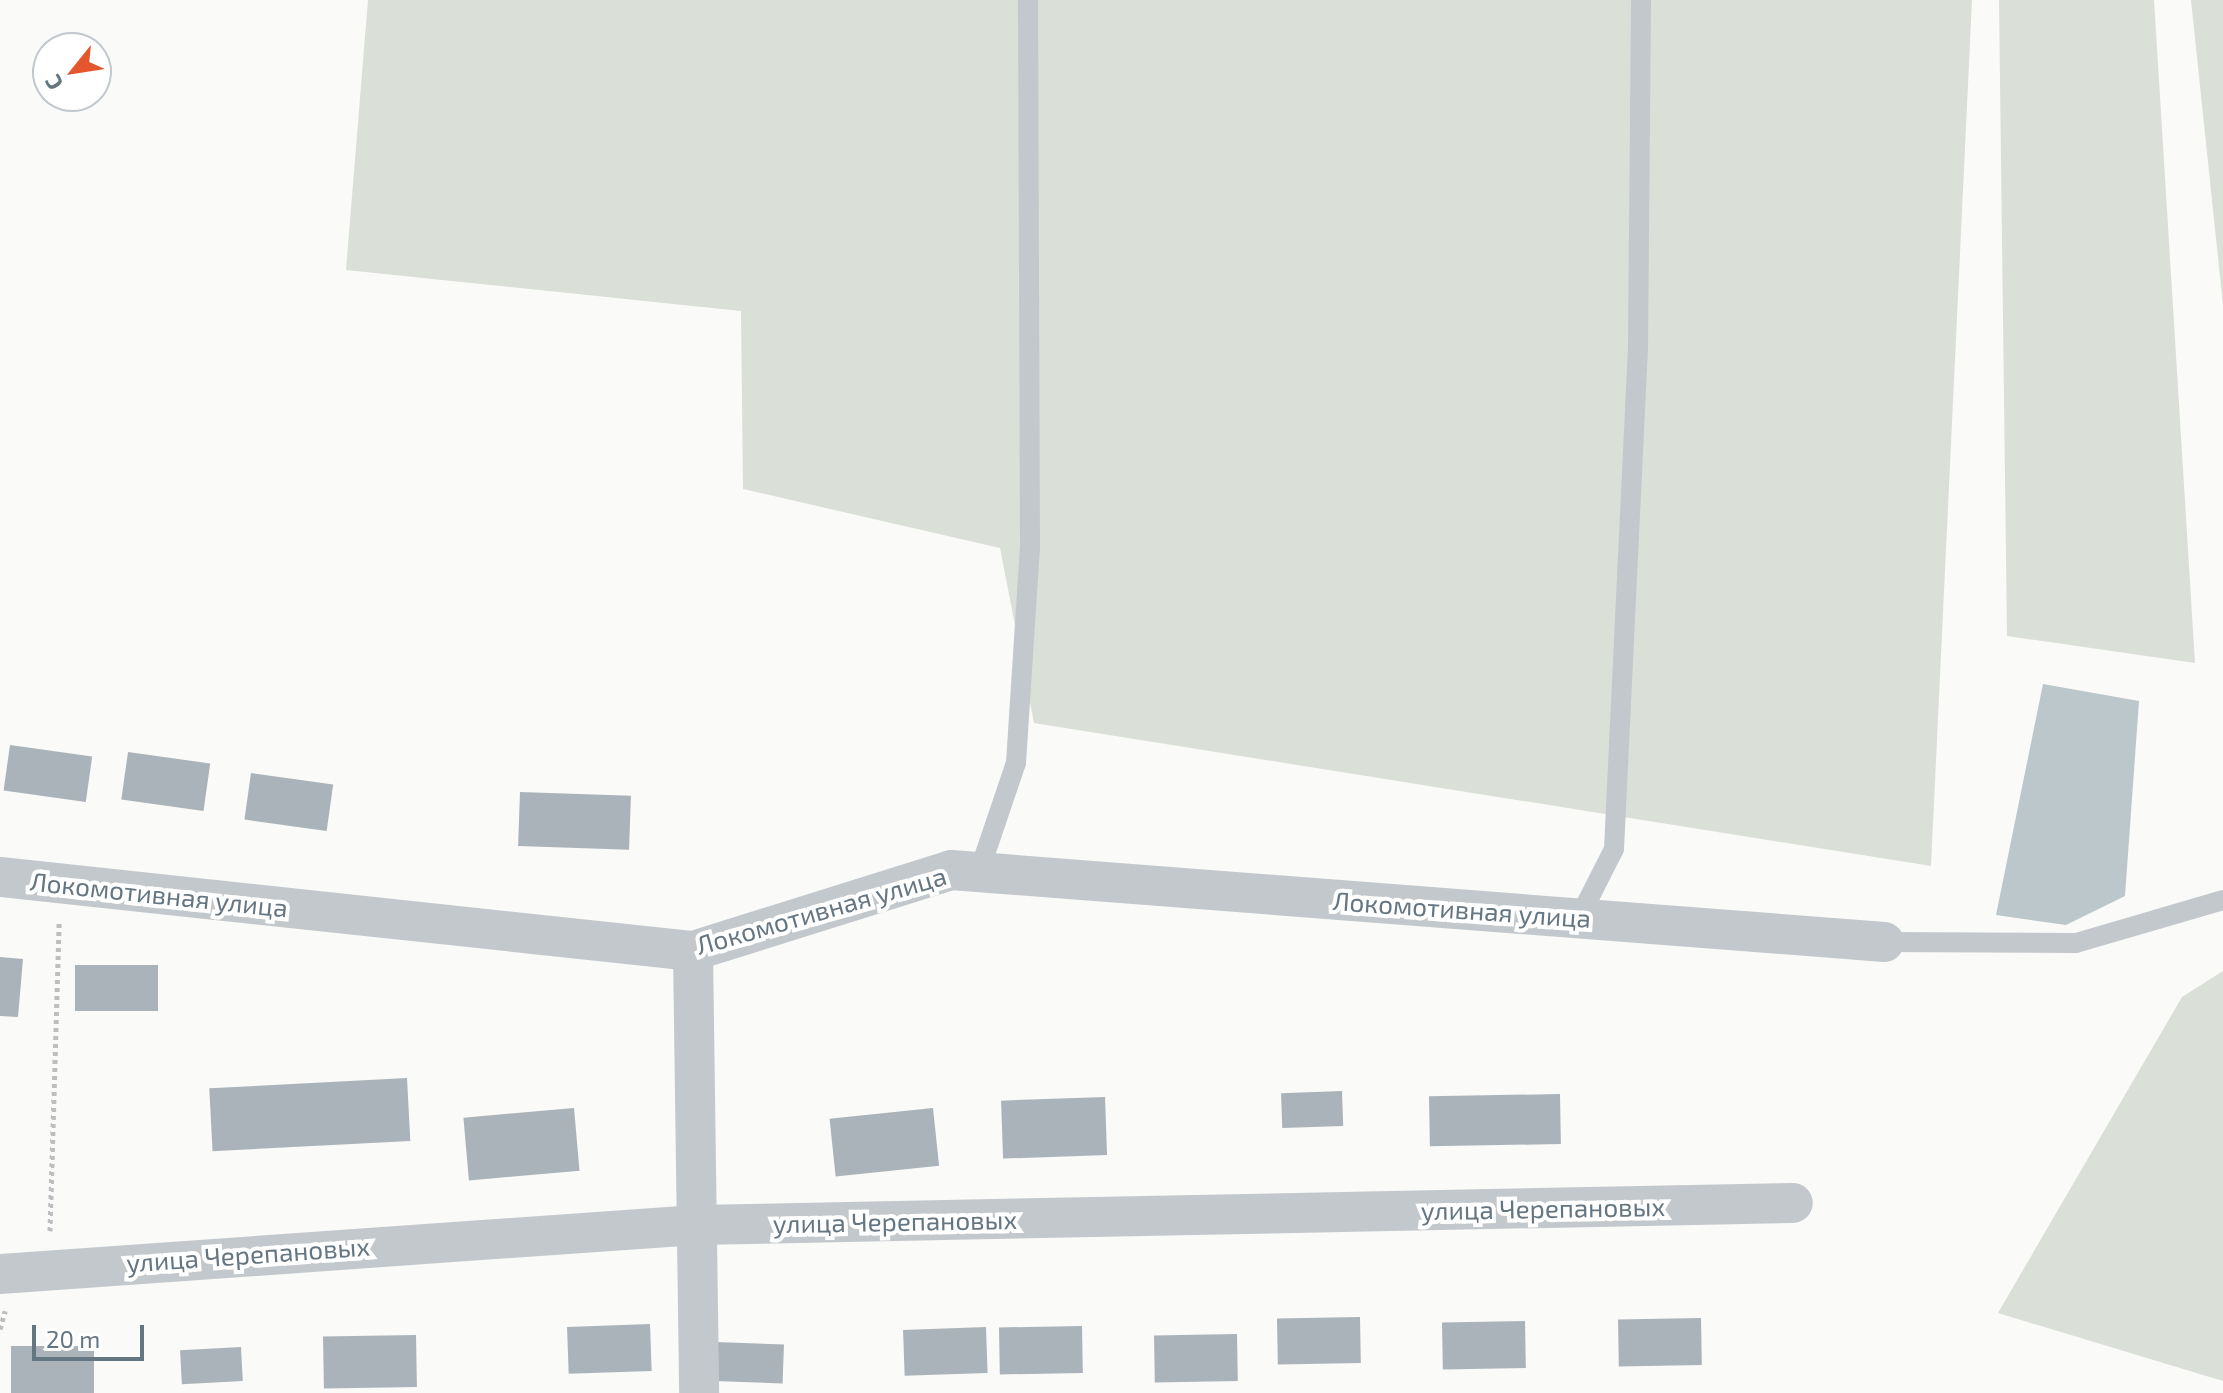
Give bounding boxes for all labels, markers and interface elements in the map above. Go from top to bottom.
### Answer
north arrow [32,32,112,112]
text: С [38,71,67,95]
street label: Локомотивная улица [692,859,950,961]
street label: Локомотивная улица [29,865,289,923]
street label: Локомотивная улица [1332,884,1592,934]
street label: улица Черепановых [1421,1190,1665,1226]
street label: улица Черепановых [773,1203,1017,1239]
street label: улица Черепановых [125,1230,371,1278]
scale bar [36,1309,148,1359]
text: 20 m [46,1324,100,1353]

